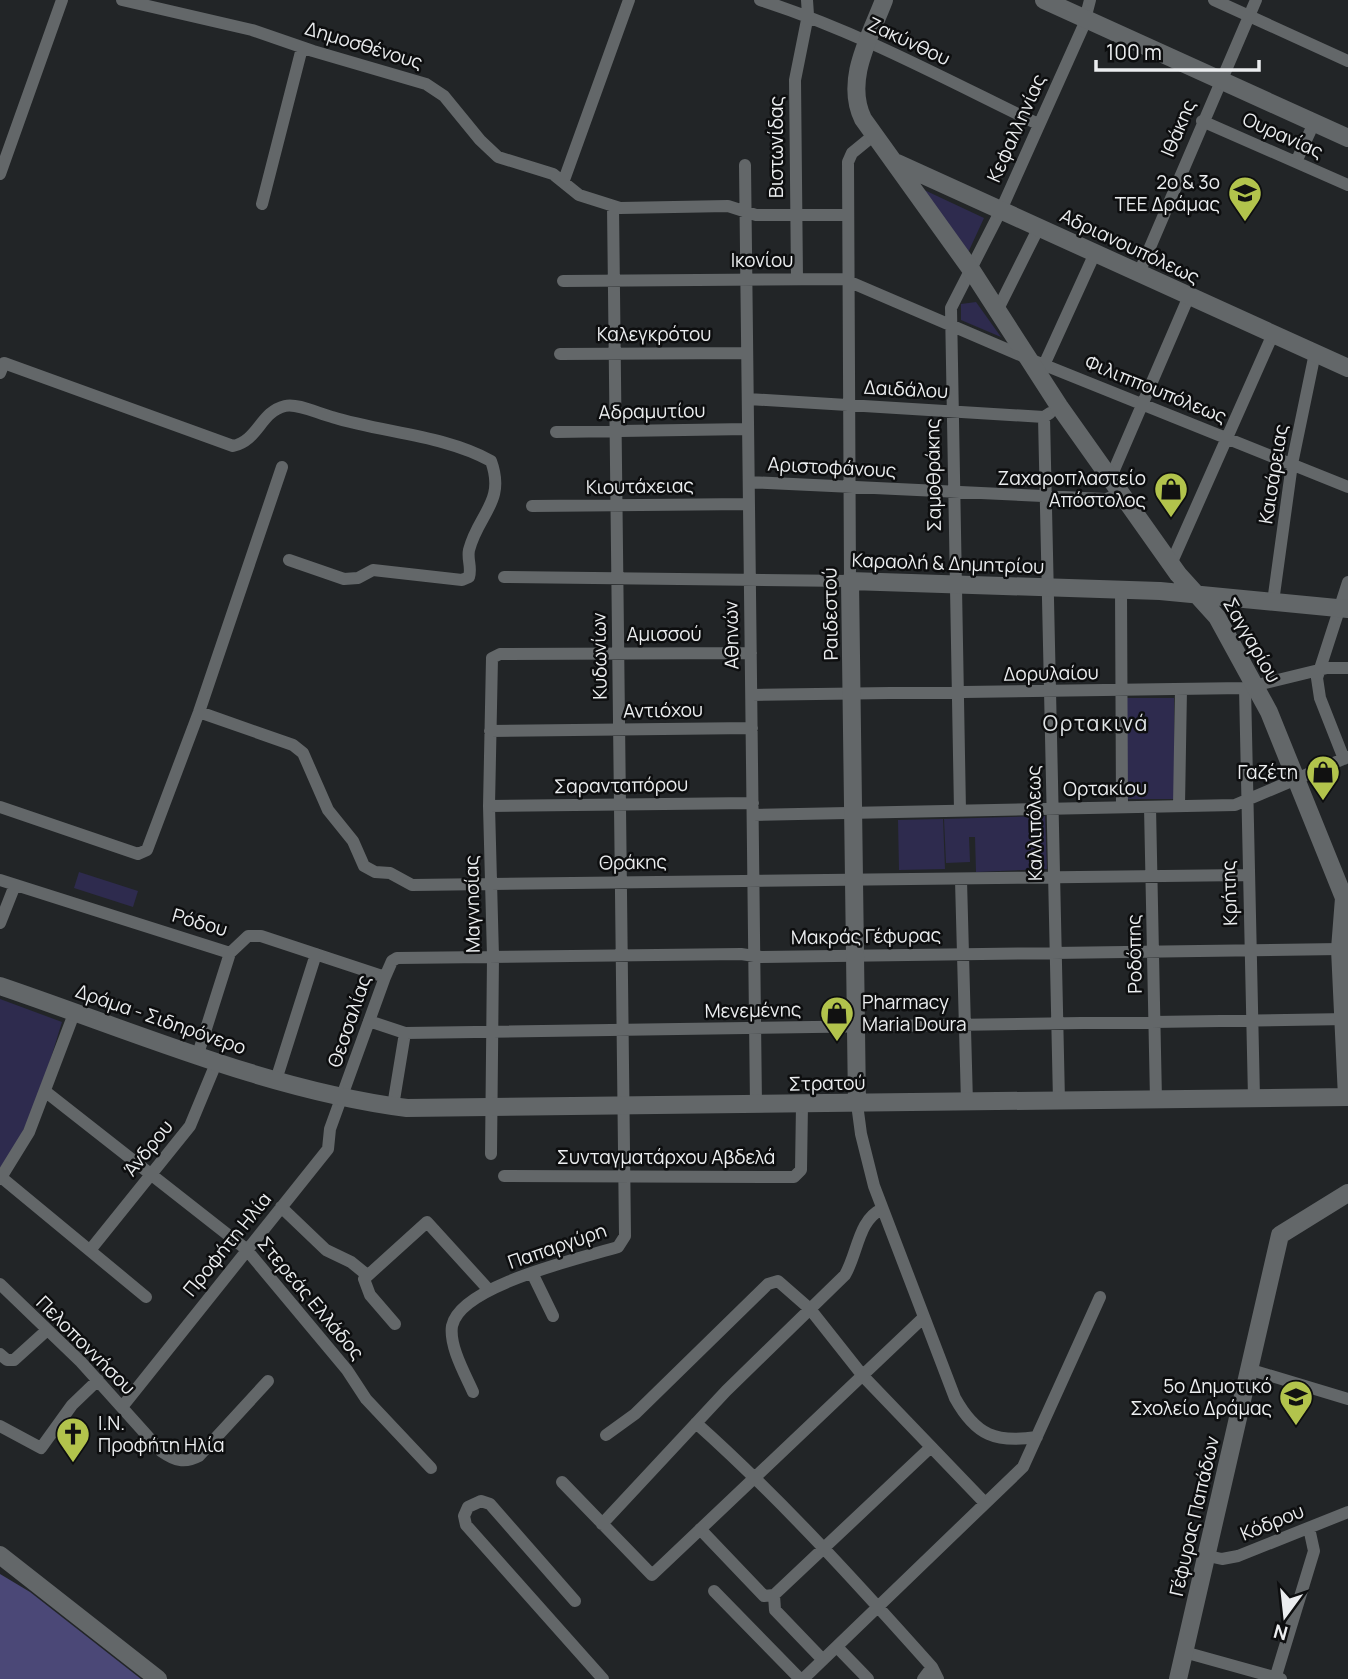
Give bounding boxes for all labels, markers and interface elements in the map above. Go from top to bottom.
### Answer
street label: Ζακύνθου [864,11,954,71]
street label: Δημοσθένους [302,15,426,75]
scale bar [1096,28,1259,72]
text: 100 m [1106,38,1162,66]
street label: Κεφαλληνίας [981,70,1051,186]
street label: Ιθάκης [1154,95,1202,161]
street label: Βιστωνίδας [763,96,789,198]
street label: Ουρανίας [1239,106,1327,164]
place label: 2ο & 3ο ΤΕΕ Δράμας [1115,169,1220,217]
school or university icon: 2ο & 3ο ΤΕΕ Δράμας [1226,174,1264,223]
street label: Αδριανουπόλεως [1056,202,1204,290]
street label: Ικονίου [731,247,793,273]
street label: Καλεγκρότου [597,321,711,347]
street label: Φιλιππουπόλεως [1081,349,1231,429]
street label: Δαιδάλου [863,374,949,404]
street label: Αδραμυτίου [598,397,706,425]
street label: Σαμοθράκης [919,418,947,532]
street label: Καισάρειας [1252,422,1294,526]
street label: Αριστοφάνους [767,451,897,483]
place label: Ζαχαροπλαστείο Απόστολος [997,465,1146,513]
shop icon: Ζαχαροπλαστείο Απόστολος [1152,470,1190,519]
street label: Κιουτάχειας [586,472,694,500]
street label: Καραολή & Δημητρίου [851,547,1045,579]
street label: Ραιδεστού [816,567,844,661]
street label: Σαγγαρίου [1217,593,1287,687]
street label: Αθηνών [717,600,745,670]
street label: Κυδωνίων [585,612,613,700]
street label: Αμισσού [627,621,701,647]
street label: Δορυλαίου [1003,659,1099,687]
street label: Αντιόχου [623,696,703,724]
district label: Ορτακινά [1043,709,1149,737]
shop icon: Γαζέτη [1304,753,1342,802]
place label: Γαζέτη [1238,759,1298,785]
street label: Καλλιπόλεως [1020,765,1048,881]
street label: Σαρανταπόρου [554,771,688,799]
street label: Ορτακίου [1063,774,1147,802]
street label: Θράκης [599,848,667,876]
street label: Μαγνησίας [458,855,486,953]
street label: Κρήτης [1215,860,1243,926]
street label: Ρόδου [169,902,231,942]
street label: Ροδόπης [1120,914,1148,994]
street label: Μακράς Γέφυρας [791,922,941,950]
street label: Θεσσαλίας [321,971,377,1071]
street label: Δράμα - Σιδηρόνερο [72,978,250,1060]
place label: Pharmacy Maria Doura [862,989,966,1037]
shop icon: Pharmacy Maria Doura [818,994,856,1043]
street label: Μενεμένης [704,996,802,1024]
street label: Στρατού [788,1069,866,1097]
street label: Άνδρου [117,1114,179,1182]
street label: Συνταγματάρχου Αβδελά [557,1144,775,1170]
street label: Προφήτη Ηλία [177,1187,277,1301]
street label: Παπαργύρη [504,1217,610,1275]
street label: Στερεάς Ελλάδος [252,1231,370,1365]
street label: Πελοποννήσου [31,1290,141,1400]
place label: 5ο Δημοτικό Σχολείο Δράμας [1130,1373,1272,1421]
school or university icon: 5ο Δημοτικό Σχολείο Δράμας [1277,1378,1315,1427]
place label: Ι.Ν. Προφήτη Ηλία [98,1410,225,1458]
church icon: Ι.Ν. Προφήτη Ηλία [54,1415,92,1464]
street label: Γέφυρας Παπάδων [1163,1433,1225,1599]
street label: Κόδρου [1236,1497,1308,1547]
north arrow [1250,1581,1320,1651]
text: N [1271,1618,1291,1647]

